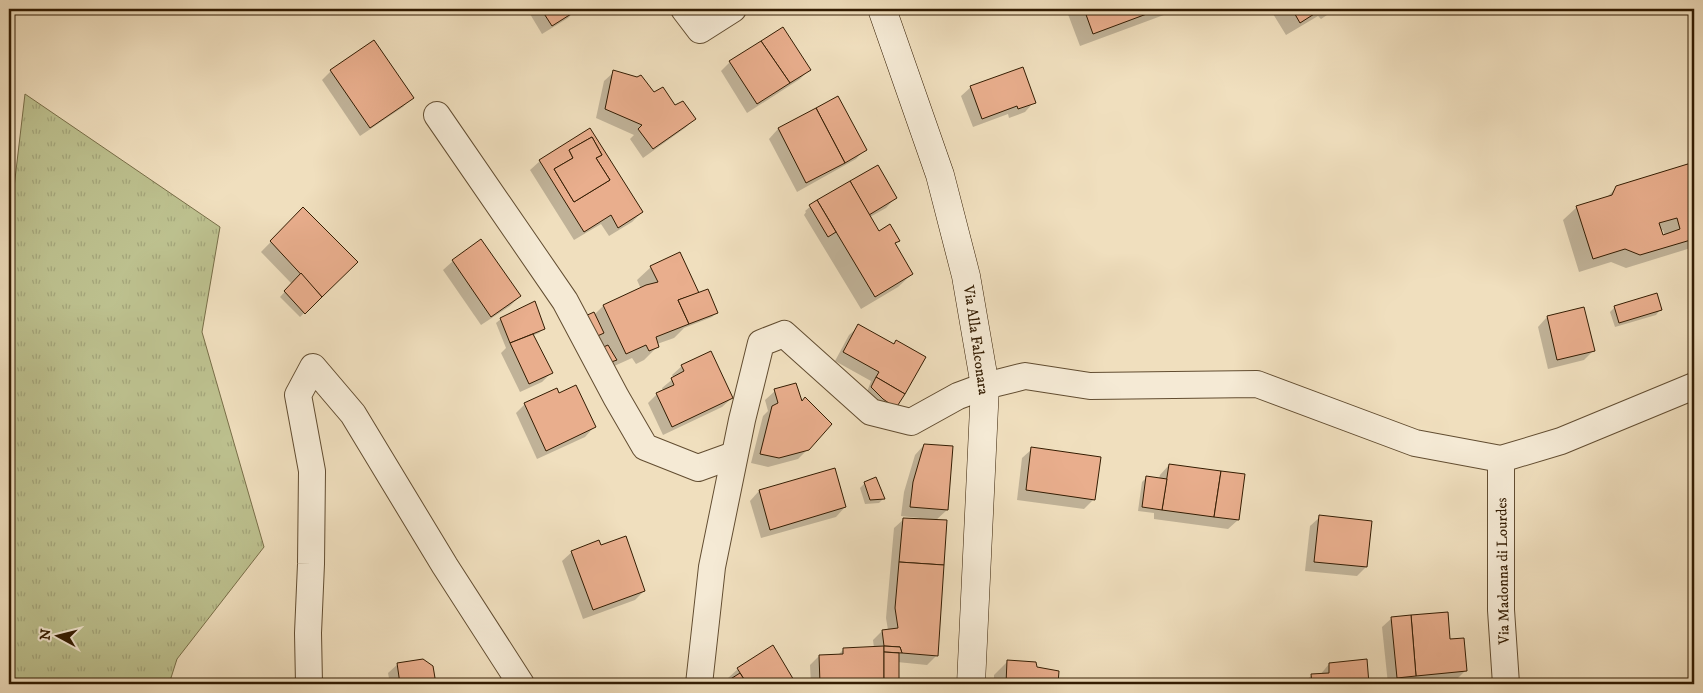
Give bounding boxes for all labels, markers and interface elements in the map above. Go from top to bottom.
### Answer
street label: Via Alla Falconara [959,283,993,397]
street label: Via Madonna di Lourdes [1492,497,1514,646]
north arrow [32,610,82,660]
text: N [36,627,56,641]

